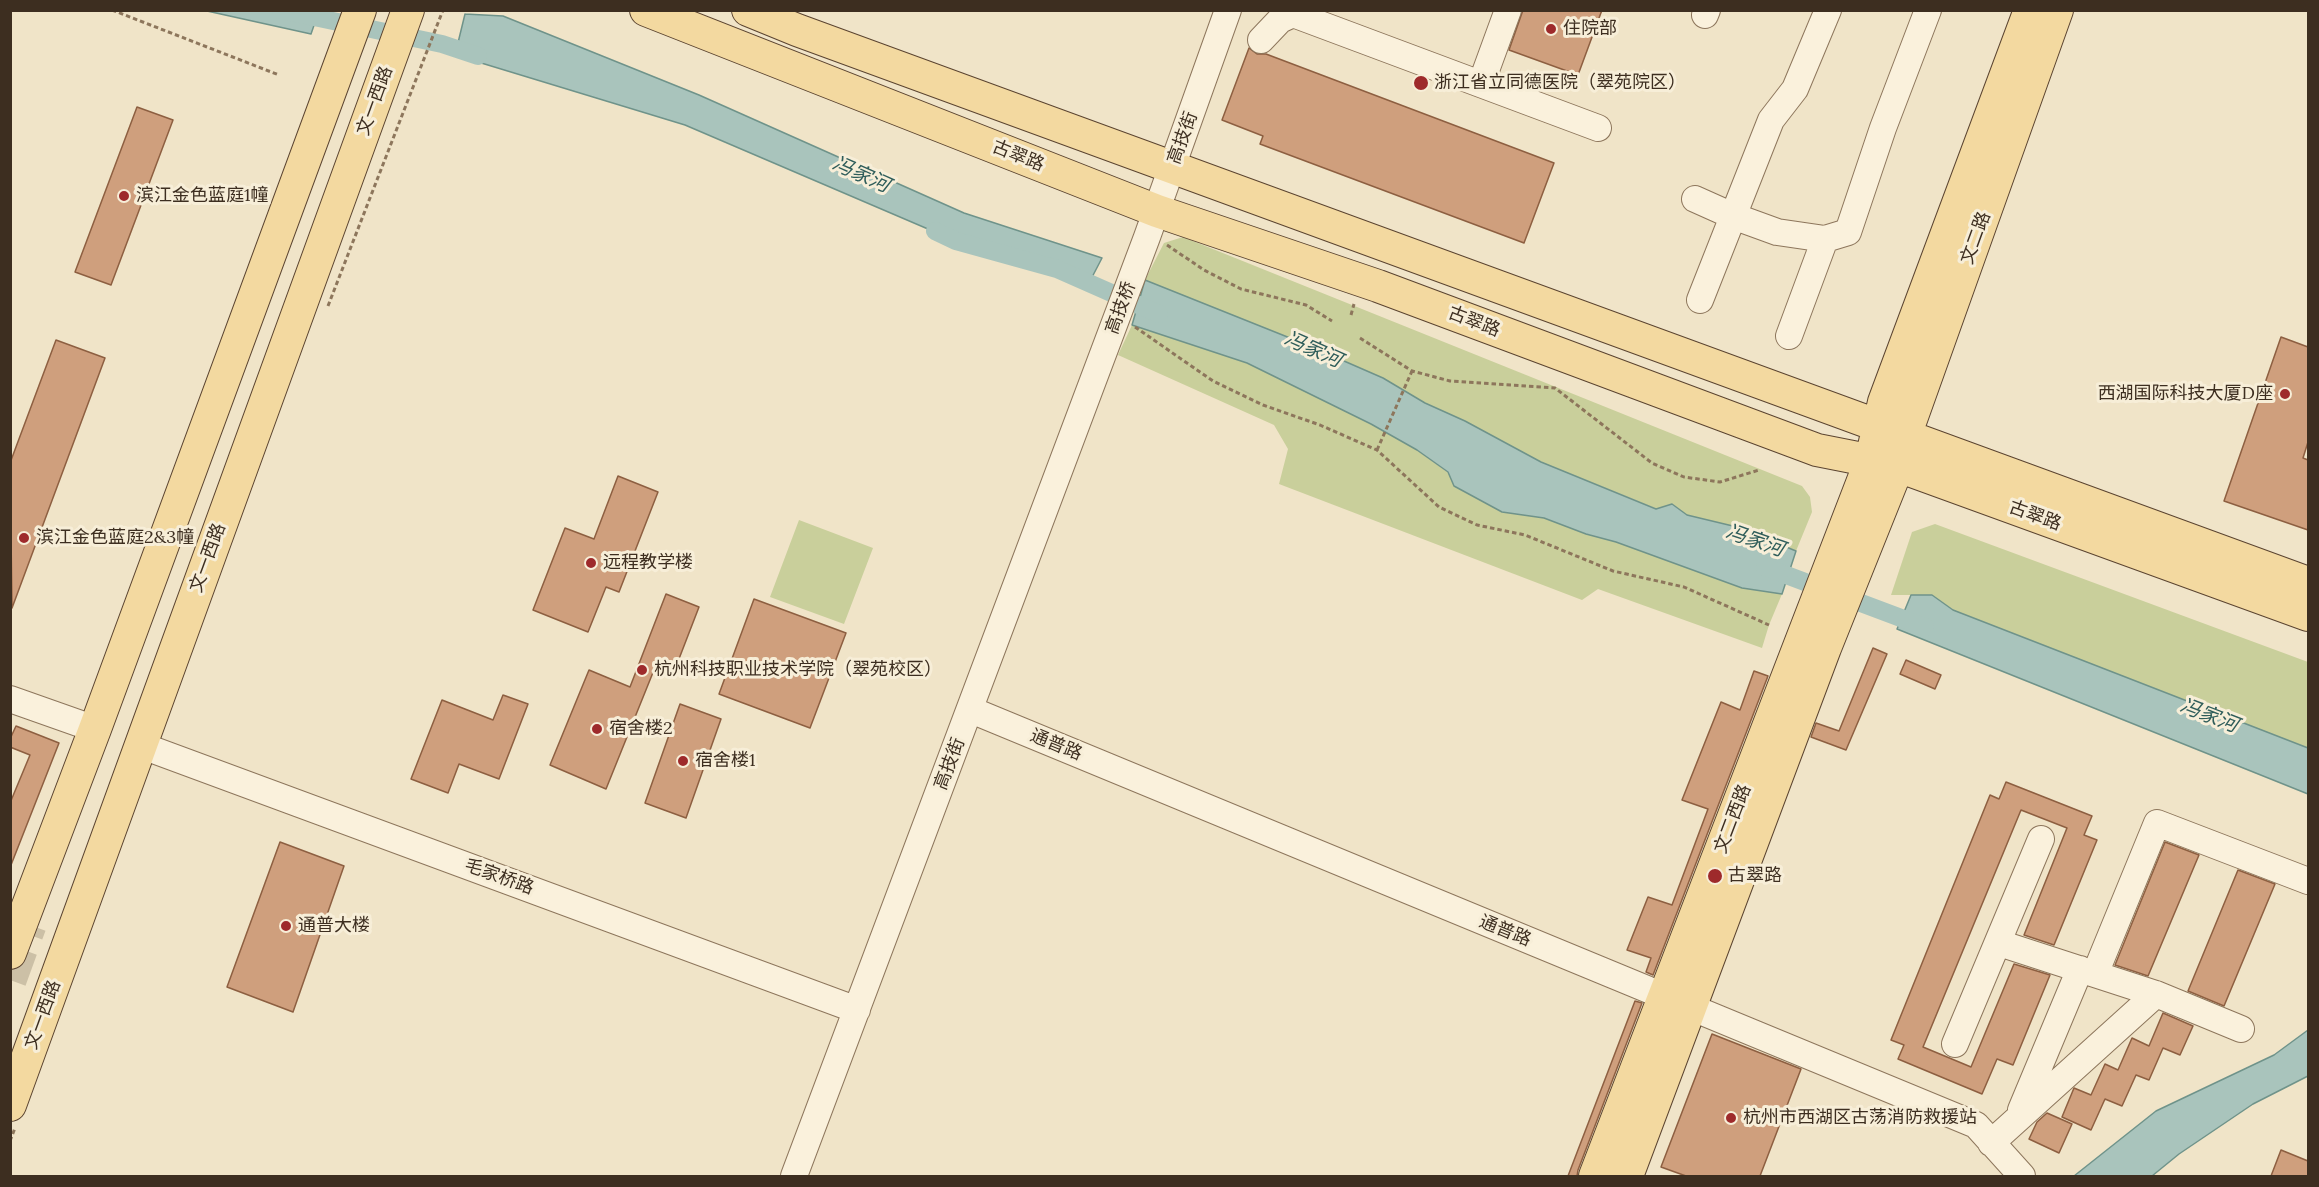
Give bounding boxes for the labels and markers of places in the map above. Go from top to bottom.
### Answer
place label: 住院部 [1563,18,1617,40]
marker: 住院部 [1544,22,1558,36]
place label: 浙江省立同德医院（翠苑院区） [1434,72,1686,94]
marker: 浙江省立同德医院（翠苑院区） [1412,74,1430,92]
place label: 滨江金色蓝庭1幢 [136,185,269,207]
marker: 滨江金色蓝庭1幢 [117,189,131,203]
place label: 西湖国际科技大厦D座 [2098,383,2273,405]
marker: 西湖国际科技大厦D座 [2278,387,2292,401]
place label: 滨江金色蓝庭2&3幢 [36,527,194,549]
marker: 滨江金色蓝庭2&3幢 [17,531,31,545]
place label: 远程教学楼 [603,552,693,574]
marker: 远程教学楼 [584,556,598,570]
place label: 杭州科技职业技术学院（翠苑校区） [654,659,942,681]
marker: 杭州科技职业技术学院（翠苑校区） [635,663,649,677]
place label: 宿舍楼2 [609,718,673,740]
marker: 宿舍楼2 [590,722,604,736]
place label: 宿舍楼1 [695,750,756,772]
marker: 宿舍楼1 [676,754,690,768]
place label: 古翠路 [1728,865,1782,887]
marker: 古翠路 [1706,867,1724,885]
place label: 通普大楼 [298,915,370,937]
marker: 通普大楼 [279,919,293,933]
place label: 杭州市西湖区古荡消防救援站 [1743,1107,1977,1129]
marker: 杭州市西湖区古荡消防救援站 [1724,1111,1738,1125]

